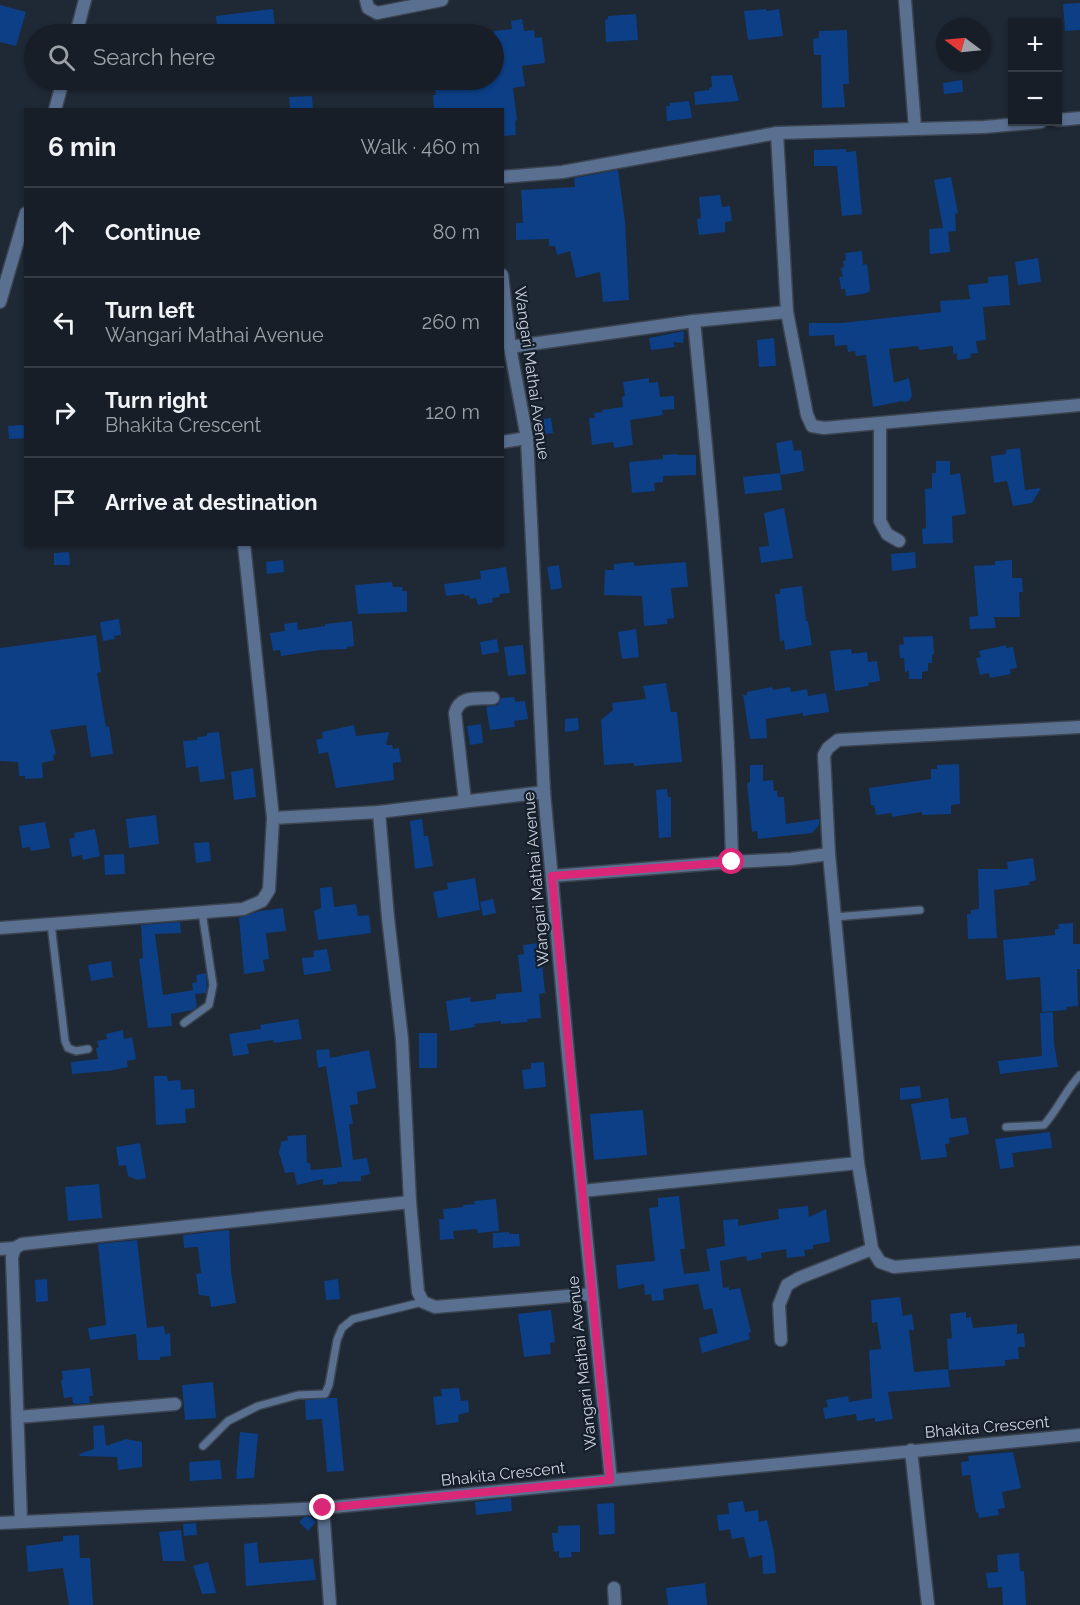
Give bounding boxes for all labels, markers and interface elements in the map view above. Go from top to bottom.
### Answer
north arrow [936,18,990,72]
map controls [1008,18,1062,126]
button: + [1008,18,1062,72]
search box [24,24,504,90]
icon: search [45,41,78,74]
text: Search here [93,44,215,70]
button: − [1008,72,1062,126]
text: 6 min [48,132,117,162]
text: Walk · 460 m [361,135,480,159]
icon: ahead [48,216,81,249]
text: Continue [105,219,201,245]
text: 80 m [432,220,480,244]
street label: Wangari Mathai Avenue [510,285,554,461]
text: Turn left [105,297,195,323]
icon: left [48,306,81,339]
text: 260 m [422,310,480,334]
text: Wangari Mathai Avenue [105,323,324,347]
text: Turn right [105,387,208,413]
icon: right [48,396,81,429]
text: 120 m [425,400,480,424]
text: Bhakita Crescent [105,413,261,437]
icon: arrive [48,486,81,519]
text: Arrive at destination [105,489,318,515]
street label: Wangari Mathai Avenue [519,791,553,967]
route start [718,848,744,874]
street label: Wangari Mathai Avenue [563,1275,601,1451]
street label: Bhakita Crescent [924,1412,1051,1442]
street label: Bhakita Crescent [440,1458,567,1490]
route end [309,1494,335,1520]

